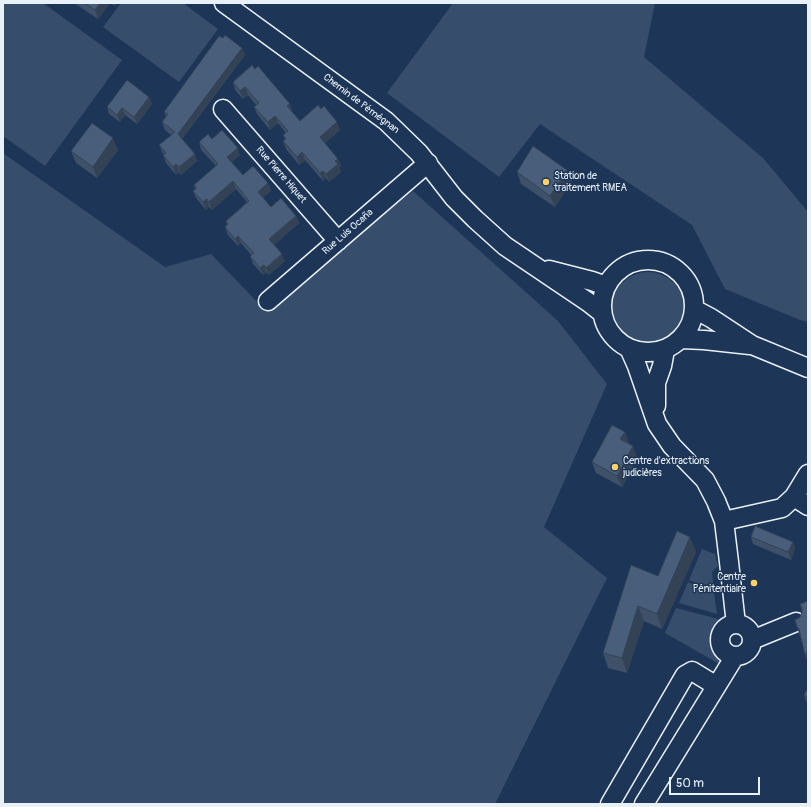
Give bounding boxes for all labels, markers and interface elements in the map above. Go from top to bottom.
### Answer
street label: Chemin de Pémégnan [321,72,401,136]
street label: Rue Pierre Hiquet [253,144,309,206]
place label: Station de traitement RMEA [554,170,627,194]
marker: Station de traitement RMEA [541,177,551,187]
street label: Rue Luis Ocaña [320,207,376,257]
place label: Centre d'extractions judicières [623,455,709,478]
marker: Centre d'extractions judicières [610,462,620,472]
place label: Centre Pénitentiaire [693,571,746,594]
marker: Centre Pénitentiaire [749,578,759,588]
scale bar [671,769,762,795]
text: 50 m [676,776,704,791]

